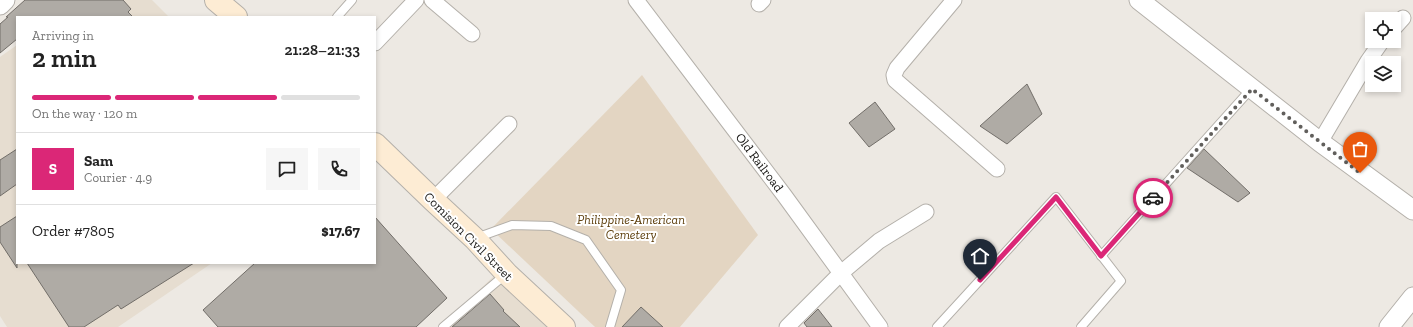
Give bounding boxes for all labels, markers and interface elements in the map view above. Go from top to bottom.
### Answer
map controls [1365,12,1401,92]
button: locate [1365,12,1401,48]
text: Arriving in [32,28,94,43]
text: 21:28–21:33 [285,41,360,59]
text: 2 min [32,42,96,74]
button: layers [1365,56,1401,92]
text: On the way · 120 m [32,106,137,121]
street label: Old Railroad [733,130,787,195]
pin [1343,132,1377,173]
icon: bag [1349,138,1371,160]
button: chat [266,148,308,190]
button: phone [318,148,360,190]
text: Sam [84,152,113,170]
text: S [49,160,57,178]
text: Courier · 4.9 [84,170,152,185]
courier [1133,178,1173,218]
icon: car [1142,187,1164,209]
street label: Comision Civil Street [421,189,516,284]
park label: Philippine-American Cemetery [577,212,685,242]
text: Order #7805 [32,222,114,240]
text: $17.67 [321,222,360,240]
pin [963,239,997,280]
icon: home [969,245,991,267]

